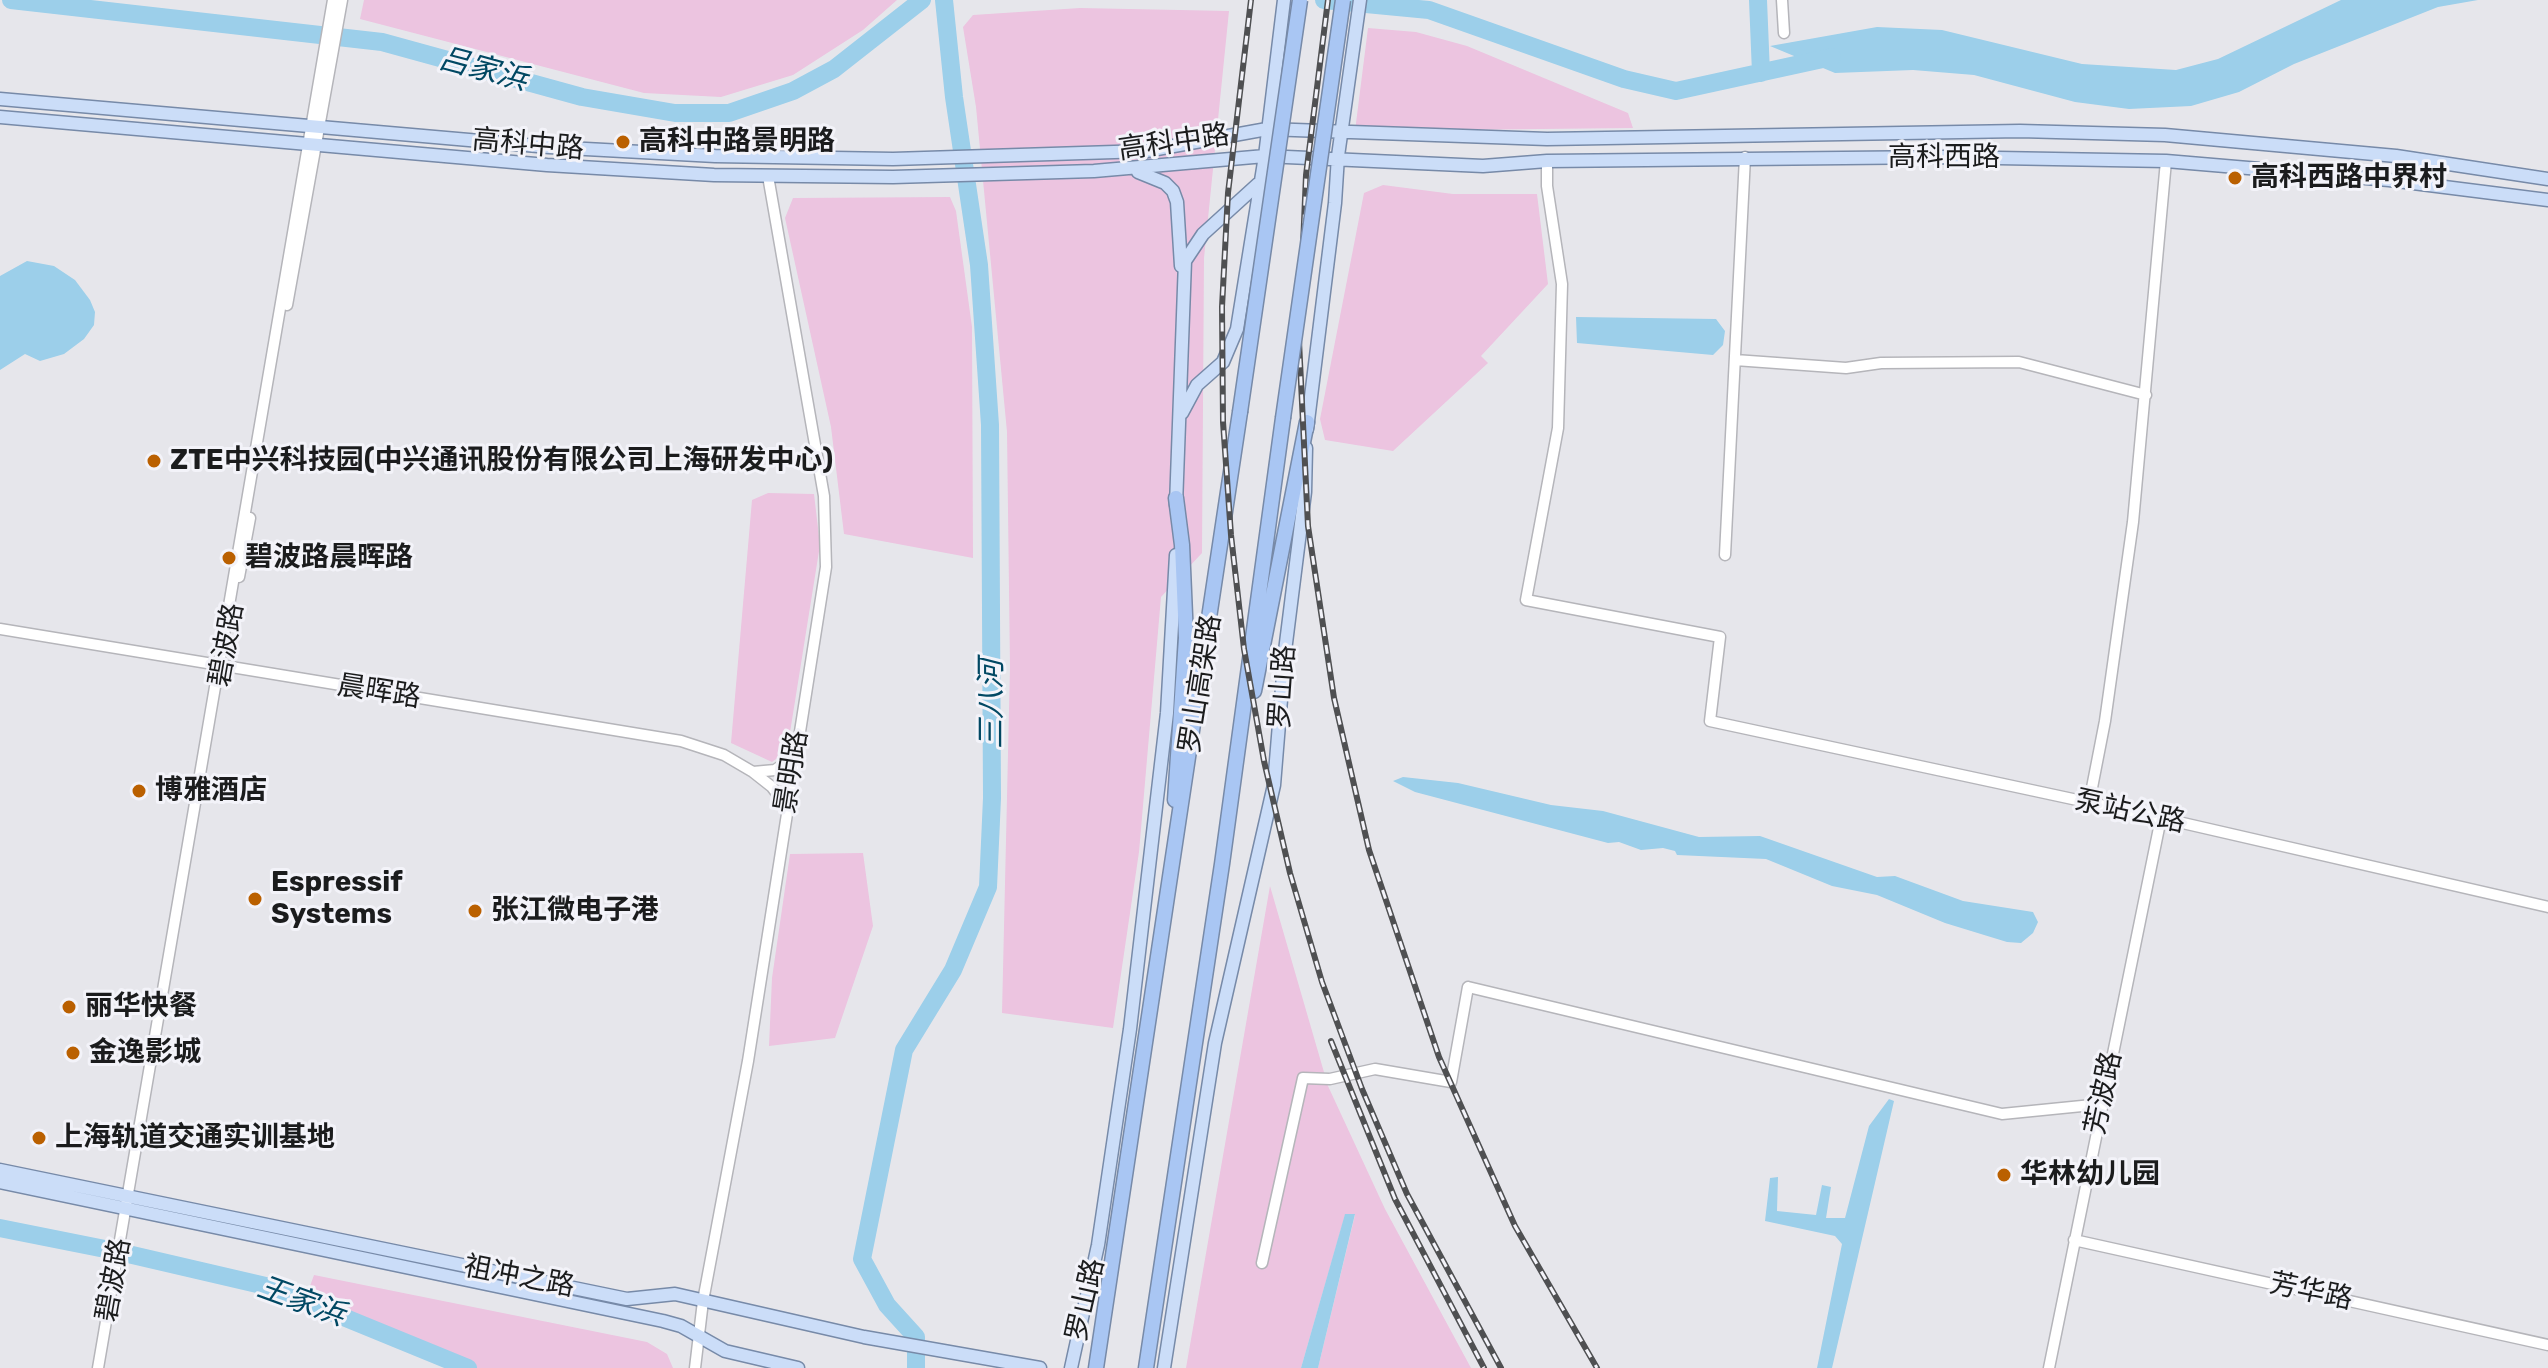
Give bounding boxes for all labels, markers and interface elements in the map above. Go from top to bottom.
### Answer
water label: 吕家浜 [435,41,531,99]
street label: 高科中路 [1116,119,1232,167]
street label: 高科中路 [471,123,585,167]
place label: 高科中路景明路 [639,125,835,159]
marker: 高科中路景明路 [614,133,632,151]
street label: 高科西路 [1888,141,2000,175]
place label: 高科西路中界村 [2251,161,2447,195]
marker: 高科西路中界村 [2226,169,2244,187]
place label: ZTE中兴科技园(中兴通讯股份有限公司上海研发中心) [170,444,833,478]
marker: ZTE中兴科技园(中兴通讯股份有限公司上海研发中心) [145,452,163,470]
place label: 碧波路晨晖路 [245,541,413,575]
marker: 碧波路晨晖路 [220,549,238,567]
street label: 碧波路 [203,601,251,689]
street label: 罗山高架路 [1173,612,1229,756]
street label: 罗山路 [1263,644,1303,730]
water label: 三八河 [974,659,1010,749]
street label: 晨晖路 [335,669,423,715]
street label: 景明路 [769,728,815,816]
place label: 博雅酒店 [155,774,267,808]
marker: 博雅酒店 [130,782,148,800]
street label: 泵站公路 [2072,784,2188,840]
place label: Espressif Systems [271,866,403,932]
marker: Espressif Systems [246,890,264,908]
place label: 张江微电子港 [491,894,659,928]
marker: 张江微电子港 [466,902,484,920]
place label: 丽华快餐 [85,990,197,1024]
marker: 丽华快餐 [60,998,78,1016]
place label: 金逸影城 [89,1036,201,1070]
marker: 金逸影城 [64,1044,82,1062]
street label: 芳波路 [2079,1048,2129,1138]
place label: 上海轨道交通实训基地 [55,1121,335,1155]
marker: 上海轨道交通实训基地 [30,1129,48,1147]
place label: 华林幼儿园 [2020,1158,2160,1192]
marker: 华林幼儿园 [1995,1166,2013,1184]
street label: 碧波路 [90,1236,138,1324]
street label: 祖冲之路 [461,1250,577,1304]
street label: 罗山路 [1060,1255,1112,1345]
street label: 芳华路 [2266,1267,2356,1317]
water label: 王家浜 [253,1270,349,1334]

